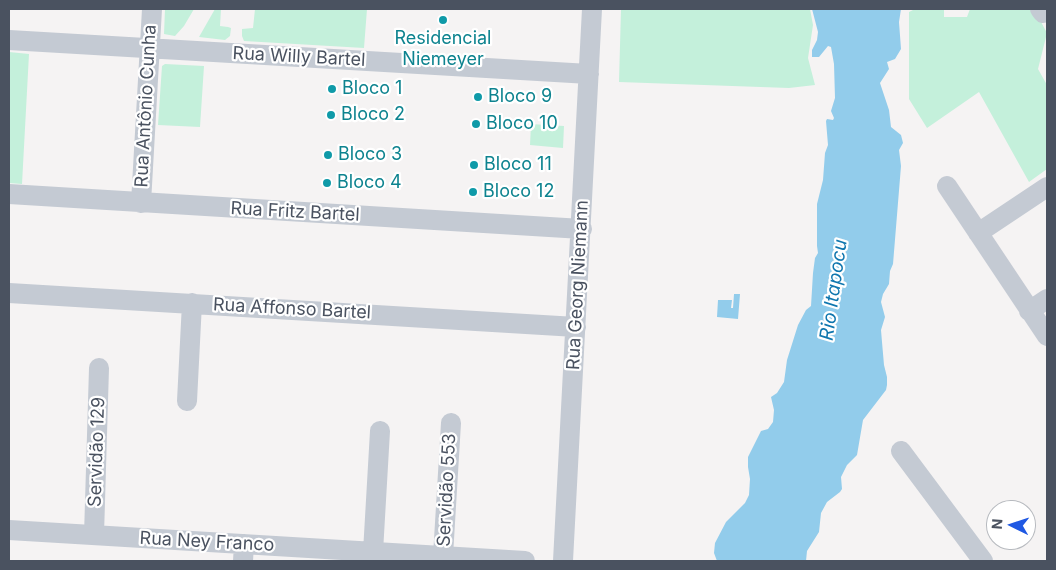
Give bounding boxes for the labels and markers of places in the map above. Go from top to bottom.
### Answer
marker: Residencial Niemeyer [437,14,449,26]
place label: Residencial Niemeyer [395,28,491,70]
place label: Bloco 1 [342,78,402,100]
marker: Bloco 1 [326,83,338,95]
place label: Bloco 9 [488,86,552,108]
marker: Bloco 9 [472,91,484,103]
place label: Bloco 2 [341,104,405,126]
marker: Bloco 2 [325,109,337,121]
place label: Bloco 10 [486,113,558,135]
marker: Bloco 10 [470,118,482,130]
place label: Bloco 3 [338,144,402,166]
marker: Bloco 3 [322,149,334,161]
place label: Bloco 11 [484,154,552,176]
marker: Bloco 11 [468,159,480,171]
place label: Bloco 4 [337,172,402,194]
marker: Bloco 4 [321,177,333,189]
place label: Bloco 12 [483,181,554,203]
marker: Bloco 12 [467,186,479,198]

